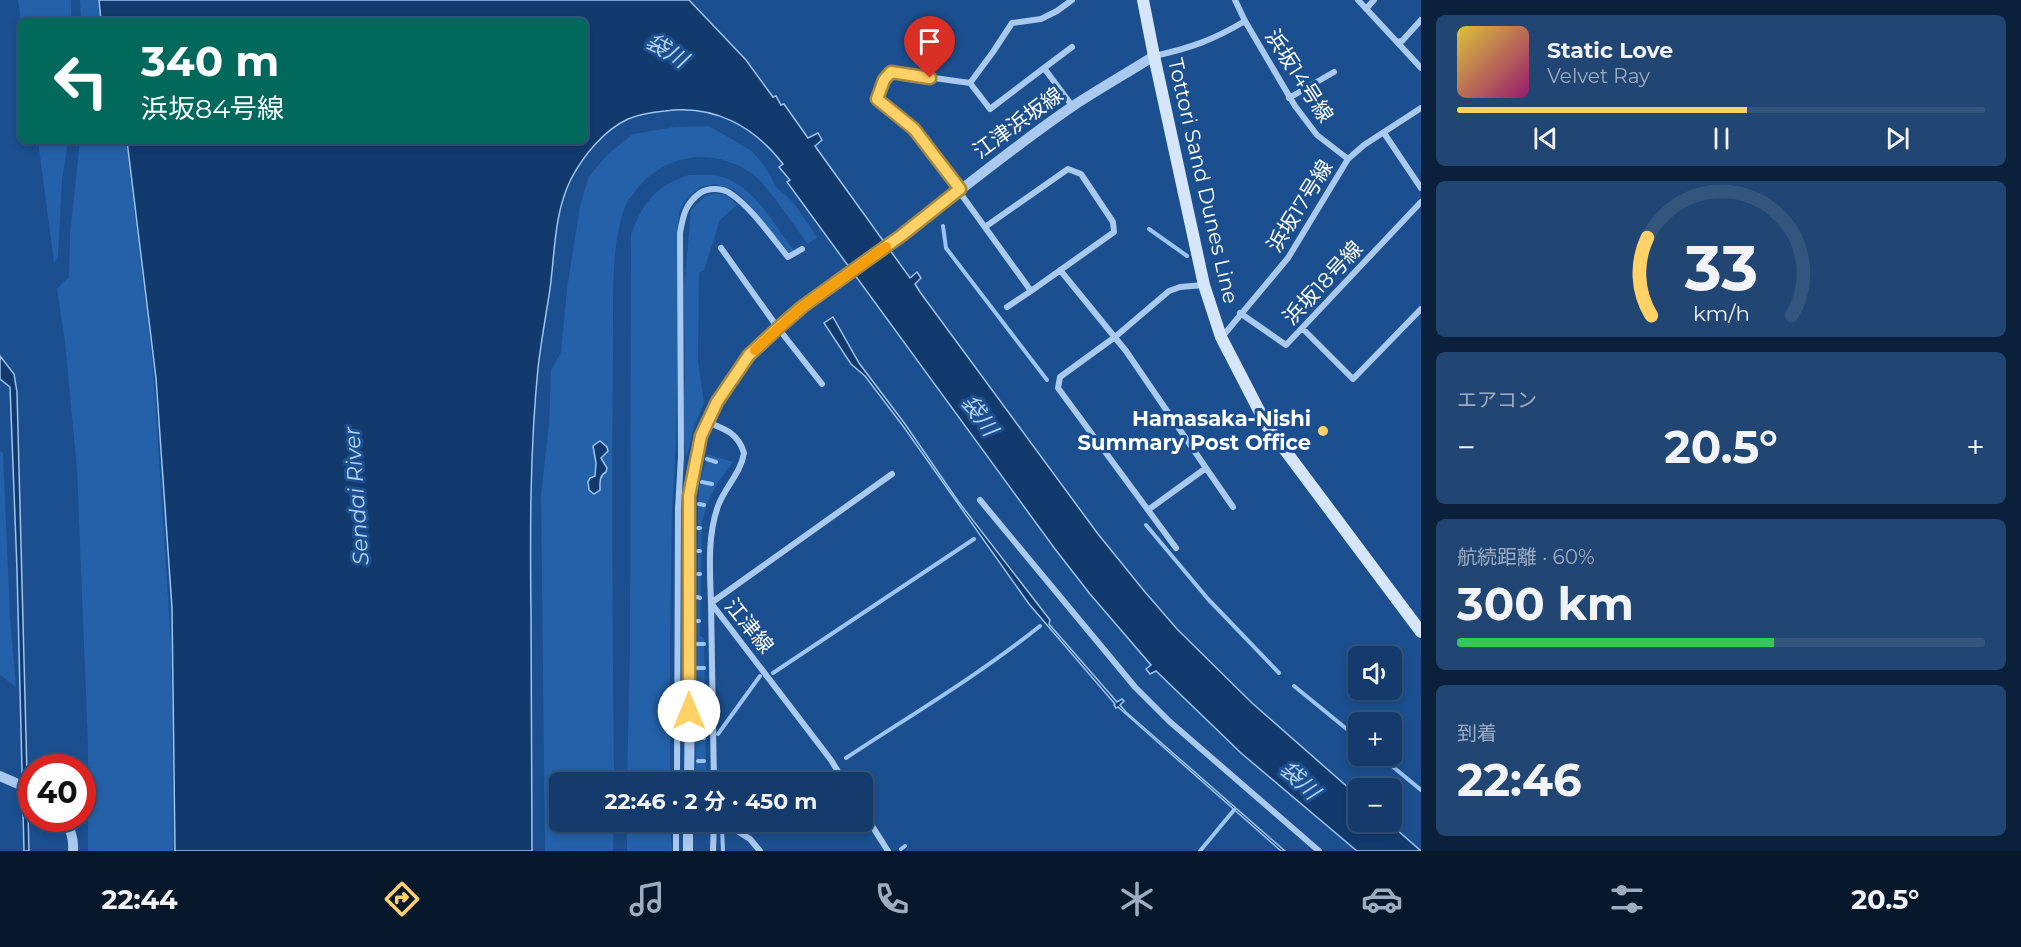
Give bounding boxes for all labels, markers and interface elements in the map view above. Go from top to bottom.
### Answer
pin [904,16,955,78]
icon: arrive [913,25,946,58]
street label: 浜坂14号線 [1260,25,1339,127]
water label: 袋川 [641,27,694,75]
text: 340 m [141,35,279,87]
text: Static Love [1547,37,1673,64]
icon: left [42,42,120,120]
street label: Tottori Sand Dunes Line [1163,56,1244,306]
text: Velvet Ray [1547,64,1650,88]
street label: 江津浜坂線 [968,82,1068,164]
text: 浜坂84号線 [141,92,284,125]
icon: previous [1529,122,1562,155]
icon: pause [1705,122,1738,155]
icon: next [1881,122,1914,155]
street label: 浜坂17号線 [1261,155,1338,256]
text: 33 [1683,230,1758,306]
street label: 浜坂18号線 [1278,236,1368,330]
text: km/h [1692,301,1750,327]
text: エアコン [1457,388,1537,412]
water label: 袋川 [956,390,1005,443]
place label: Hamasaka-Nishi Summary Post Office [1078,406,1311,455]
text: 20.5° [1664,419,1778,474]
marker: Hamasaka-Nishi Summary Post Office [1316,424,1330,438]
water label: Sendai River [338,425,375,566]
text: − [1457,427,1476,467]
text: + [1966,427,1985,467]
text: 航続距離 · 60% [1457,545,1595,569]
text: 300 km [1457,576,1634,631]
street label: 江津線 [720,593,779,658]
map controls [1348,646,1402,832]
button: sound [1348,646,1402,700]
position arrow [657,679,721,743]
button: + [1348,712,1402,766]
text: 到着 [1457,721,1497,745]
text: 22:46 [1457,752,1582,807]
speed limit sign: 40 [18,754,96,832]
water label: 袋川 [1274,755,1326,807]
button: − [1348,778,1402,832]
text: 22:46 · 2 分 · 450 m [605,788,817,815]
icon: directions [381,878,423,920]
icon: music [626,878,668,920]
icon: phone [871,878,913,920]
icon: climate [1116,878,1158,920]
icon: car [1361,878,1403,920]
icon: filters [1606,878,1648,920]
text: 22:44 [102,883,178,916]
text: 20.5° [1851,883,1919,916]

